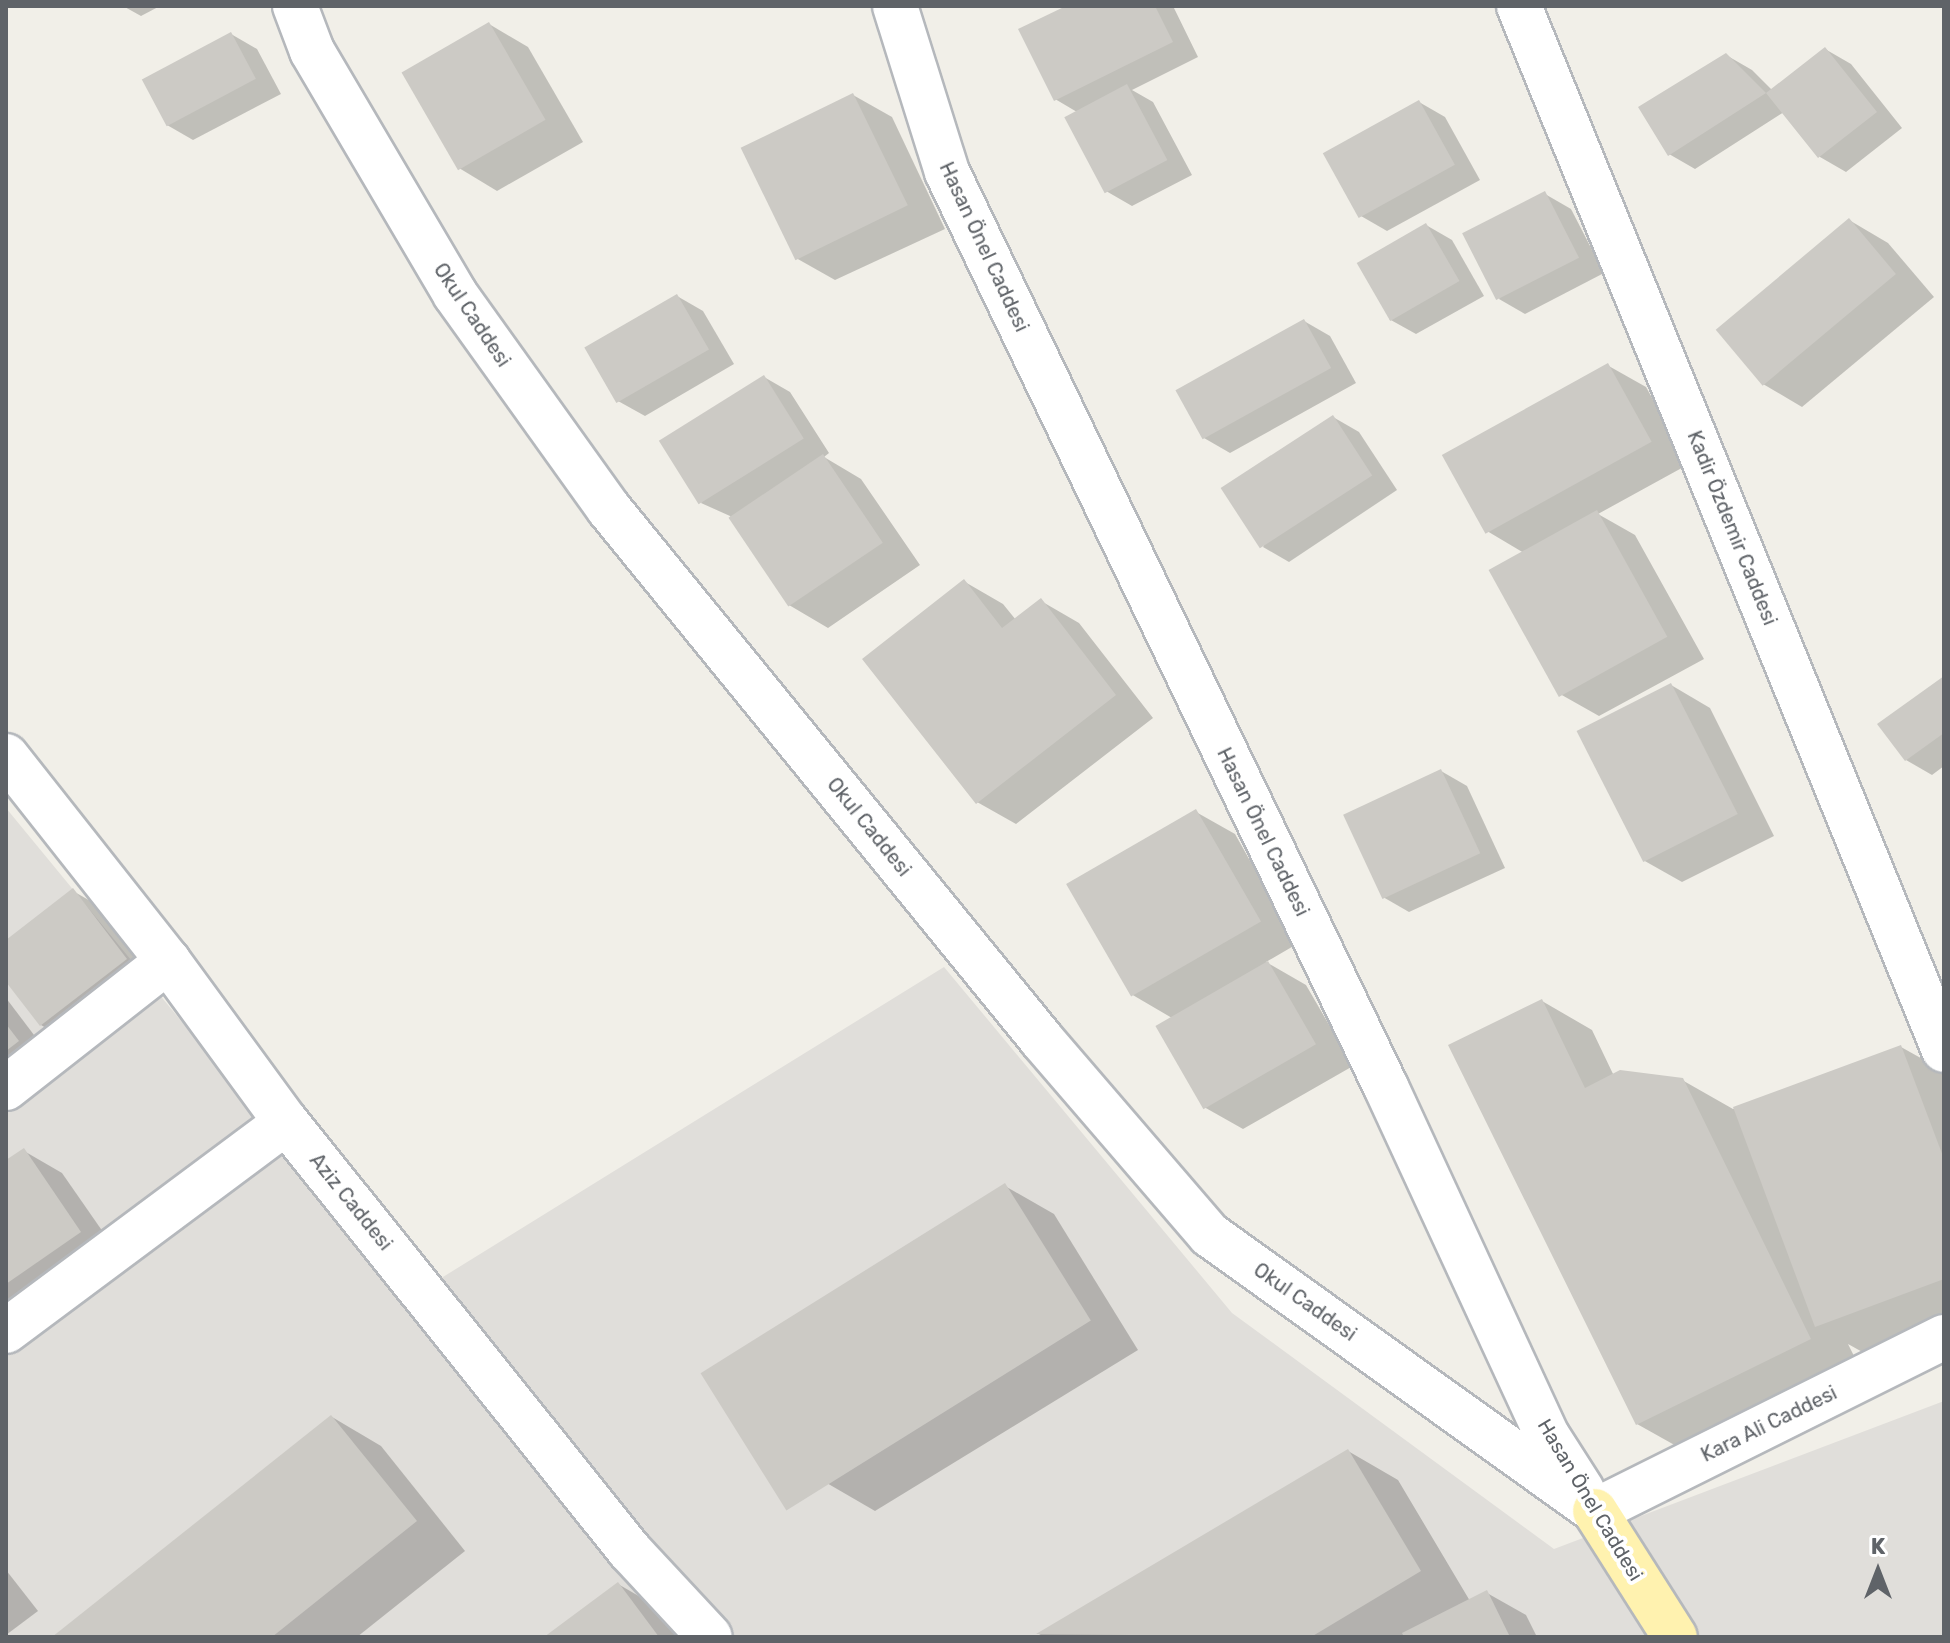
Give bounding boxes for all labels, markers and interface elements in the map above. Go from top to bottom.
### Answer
street label: Hasan Önel Caddesi [934,158,1034,336]
street label: Okul Caddesi [428,259,516,371]
street label: Kadir Özdemir Caddesi [1682,427,1782,629]
street label: Hasan Önel Caddesi [1212,744,1314,920]
street label: Okul Caddesi [822,773,916,881]
street label: Aziz Caddesi [305,1149,397,1255]
street label: Okul Caddesi [1249,1258,1361,1346]
street label: Kara Ali Caddesi [1697,1381,1841,1467]
street label: Hasan Önel Caddesi [1532,1415,1648,1585]
north arrow [1838,1531,1918,1611]
text: K [1871,1533,1885,1560]

